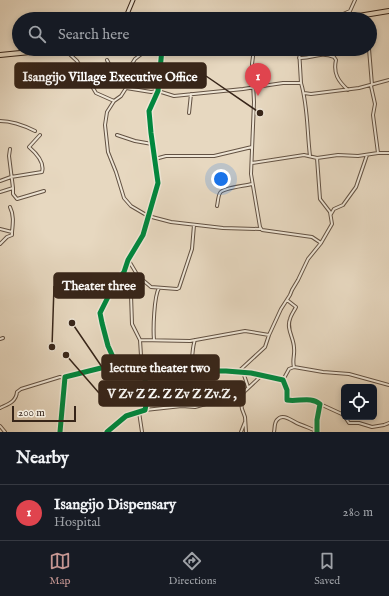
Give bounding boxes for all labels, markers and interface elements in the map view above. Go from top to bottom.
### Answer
search box [12,12,377,56]
icon: search [26,23,48,45]
text: Search here [58,25,129,44]
callout: Isangijo Village Executive Office [15,63,206,88]
pin: 1 [245,63,271,96]
text: Isangijo Village Executive Office [22,69,198,86]
your location [211,169,231,189]
callout: Theater three [54,273,144,298]
text: Theater three [61,278,136,295]
callout: lecture theater two [102,355,219,380]
text: lecture theater two [109,360,210,377]
callout: V Zv Z Z. Z Zv Z Zv.Z , [99,381,245,406]
map controls [341,384,377,420]
button: locate [341,384,377,420]
text: V Zv Z Z. Z Zv Z Zv.Z , [106,386,237,403]
scale bar [12,404,76,423]
text: 200 m [18,406,45,420]
text: Nearby [16,448,69,469]
text: Isangijo Dispensary [54,495,176,514]
text: 1 [27,504,31,521]
text: 280 m [343,504,373,521]
text: Hospital [54,514,101,531]
tab: Map [49,550,71,588]
tab: Directions [169,550,216,588]
tab: Saved [314,550,340,588]

